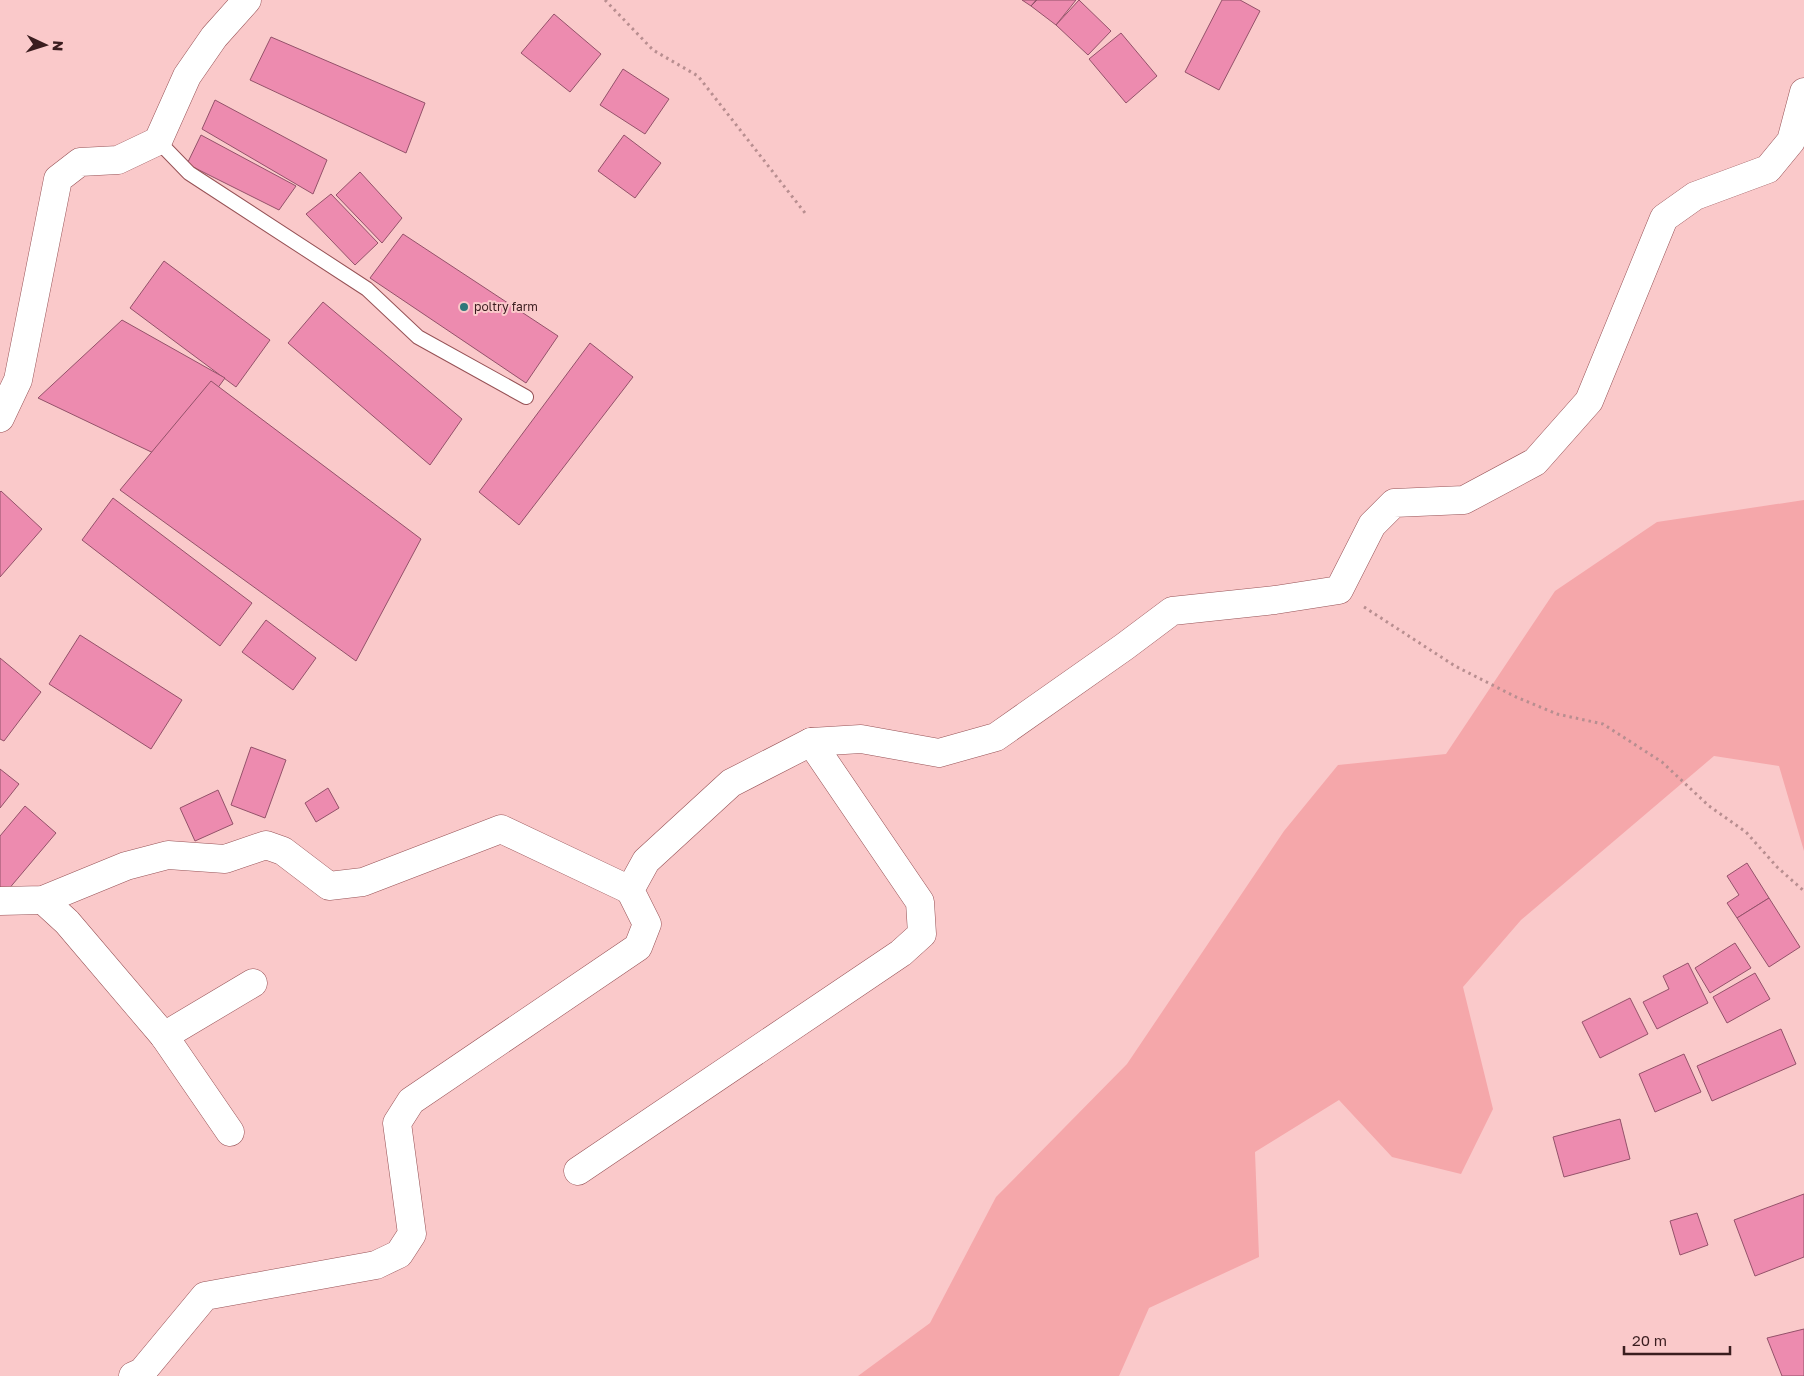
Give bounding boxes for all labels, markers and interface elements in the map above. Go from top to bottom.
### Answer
north arrow [20,20,70,70]
text: N [50,40,67,52]
place label: poltry farm [474,299,538,314]
marker: poltry farm [458,301,470,313]
scale bar [1624,1324,1730,1356]
text: 20 m [1632,1331,1667,1349]

